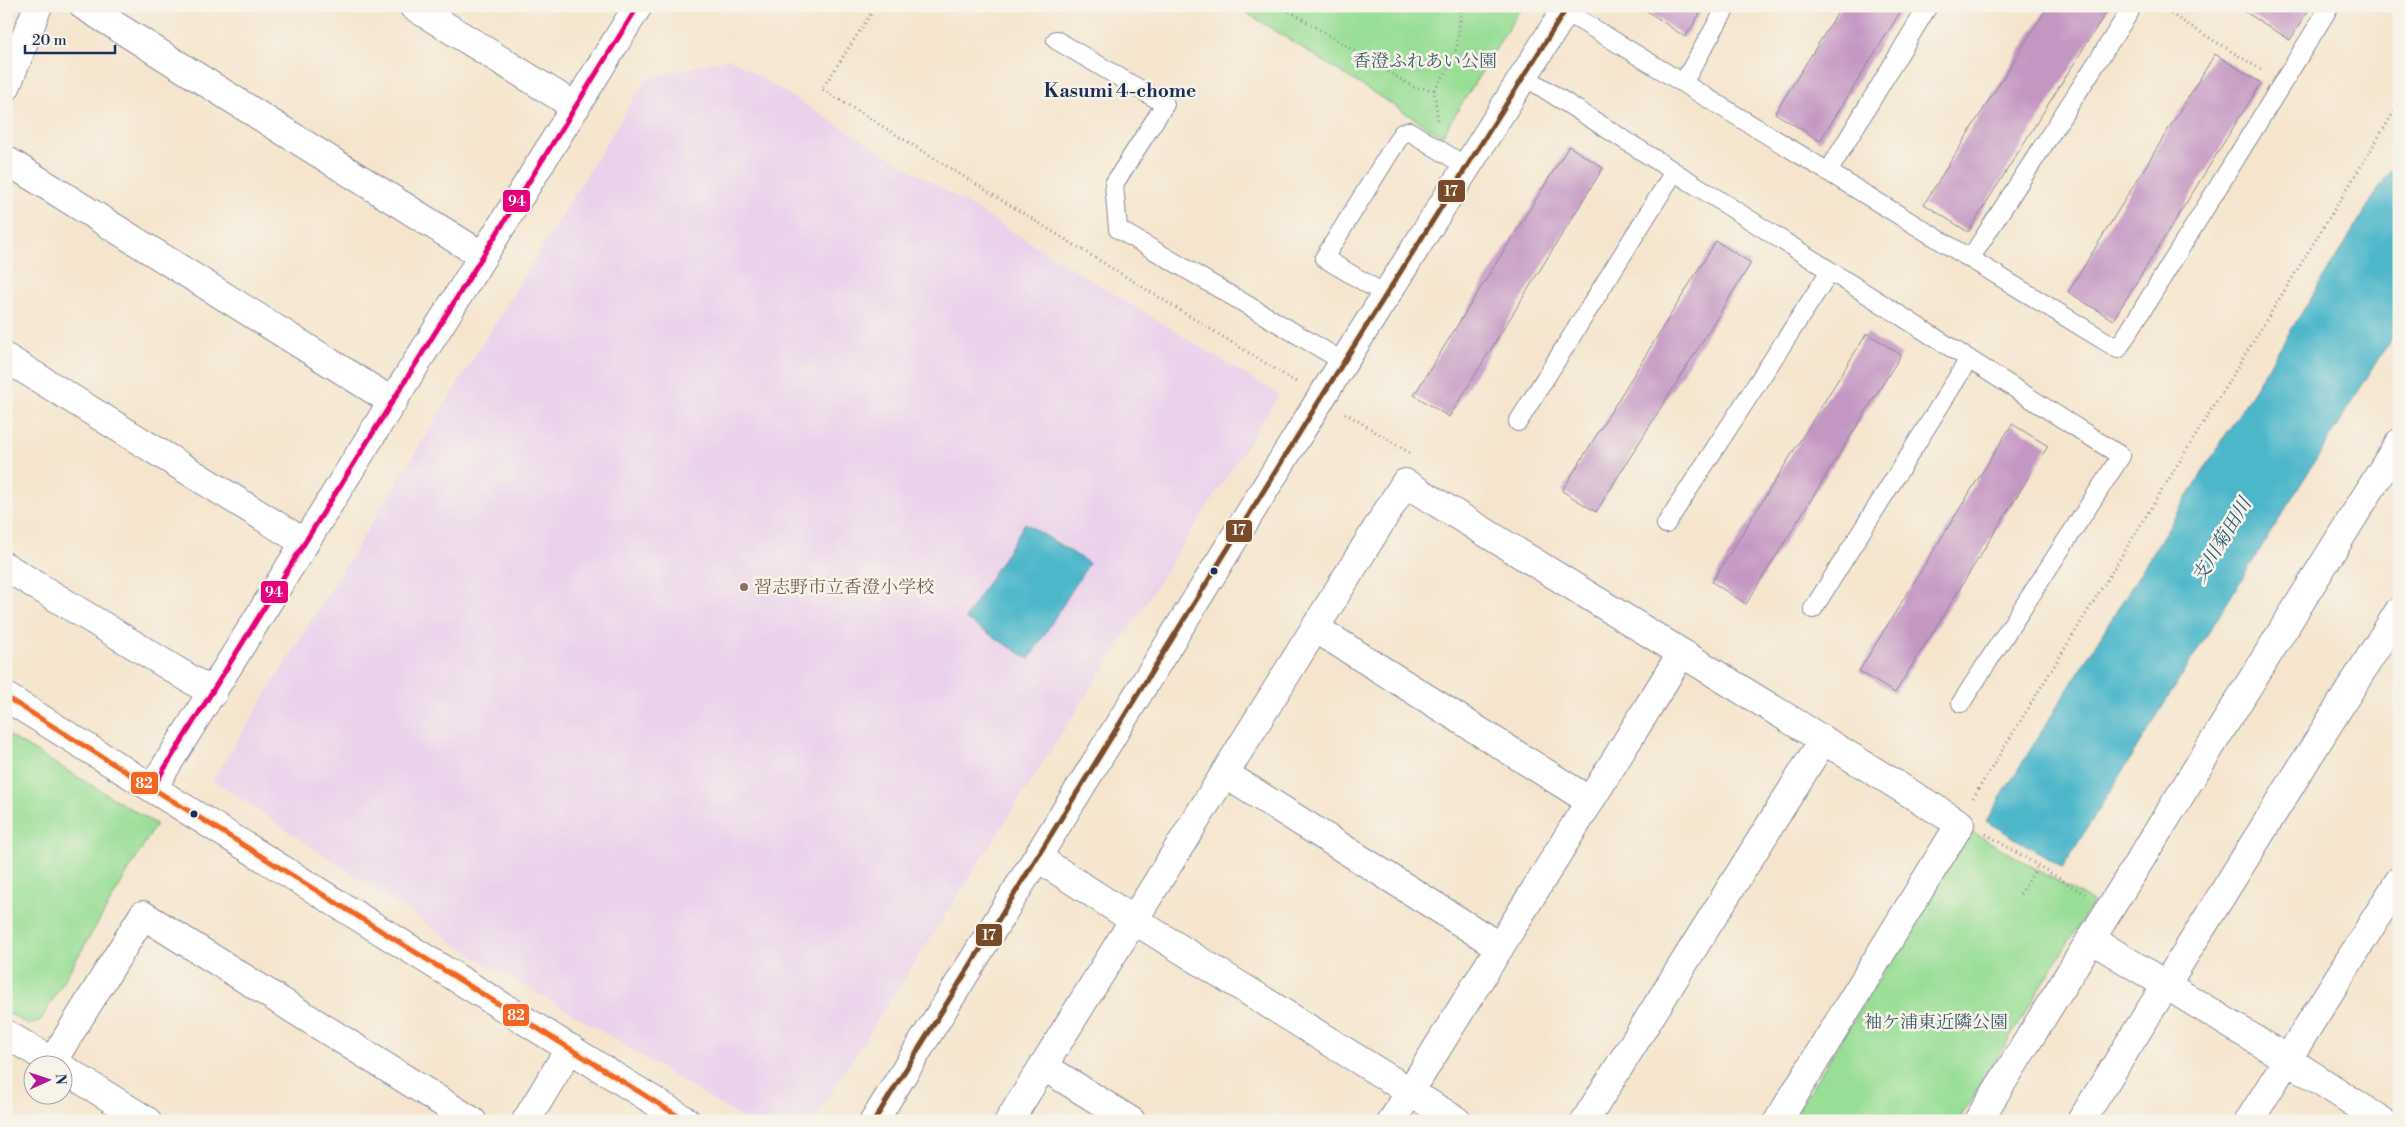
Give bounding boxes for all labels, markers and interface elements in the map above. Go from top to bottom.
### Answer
scale bar [25,22,115,54]
text: 20 m [32,31,67,50]
park label: 香澄ふれあい公園 [1353,50,1497,73]
district label: Kasumi 4-chome [1044,79,1196,103]
line badge: 17 [1437,179,1466,203]
text: 17 [1444,183,1459,201]
line badge: 94 [502,189,531,213]
text: 94 [508,193,526,211]
water label: 支川菊田川 [2187,492,2258,587]
line badge: 17 [1225,519,1253,543]
text: 17 [1232,522,1247,540]
unlabelled marker [1209,566,1219,576]
place label: 習志野市立香澄小学校 [754,576,934,599]
line badge: 94 [260,580,289,604]
marker: 習志野市立香澄小学校 [738,581,750,593]
text: 94 [265,584,283,602]
line badge: 82 [130,771,159,795]
text: 82 [135,775,153,793]
unlabelled marker [189,809,199,819]
line badge: 17 [975,923,1003,947]
text: 17 [982,927,997,945]
line badge: 82 [502,1003,530,1027]
text: 82 [507,1007,525,1025]
park label: 袖ケ浦東近隣公園 [1864,1011,2008,1034]
north arrow [22,1054,72,1104]
text: N [51,1073,69,1085]

